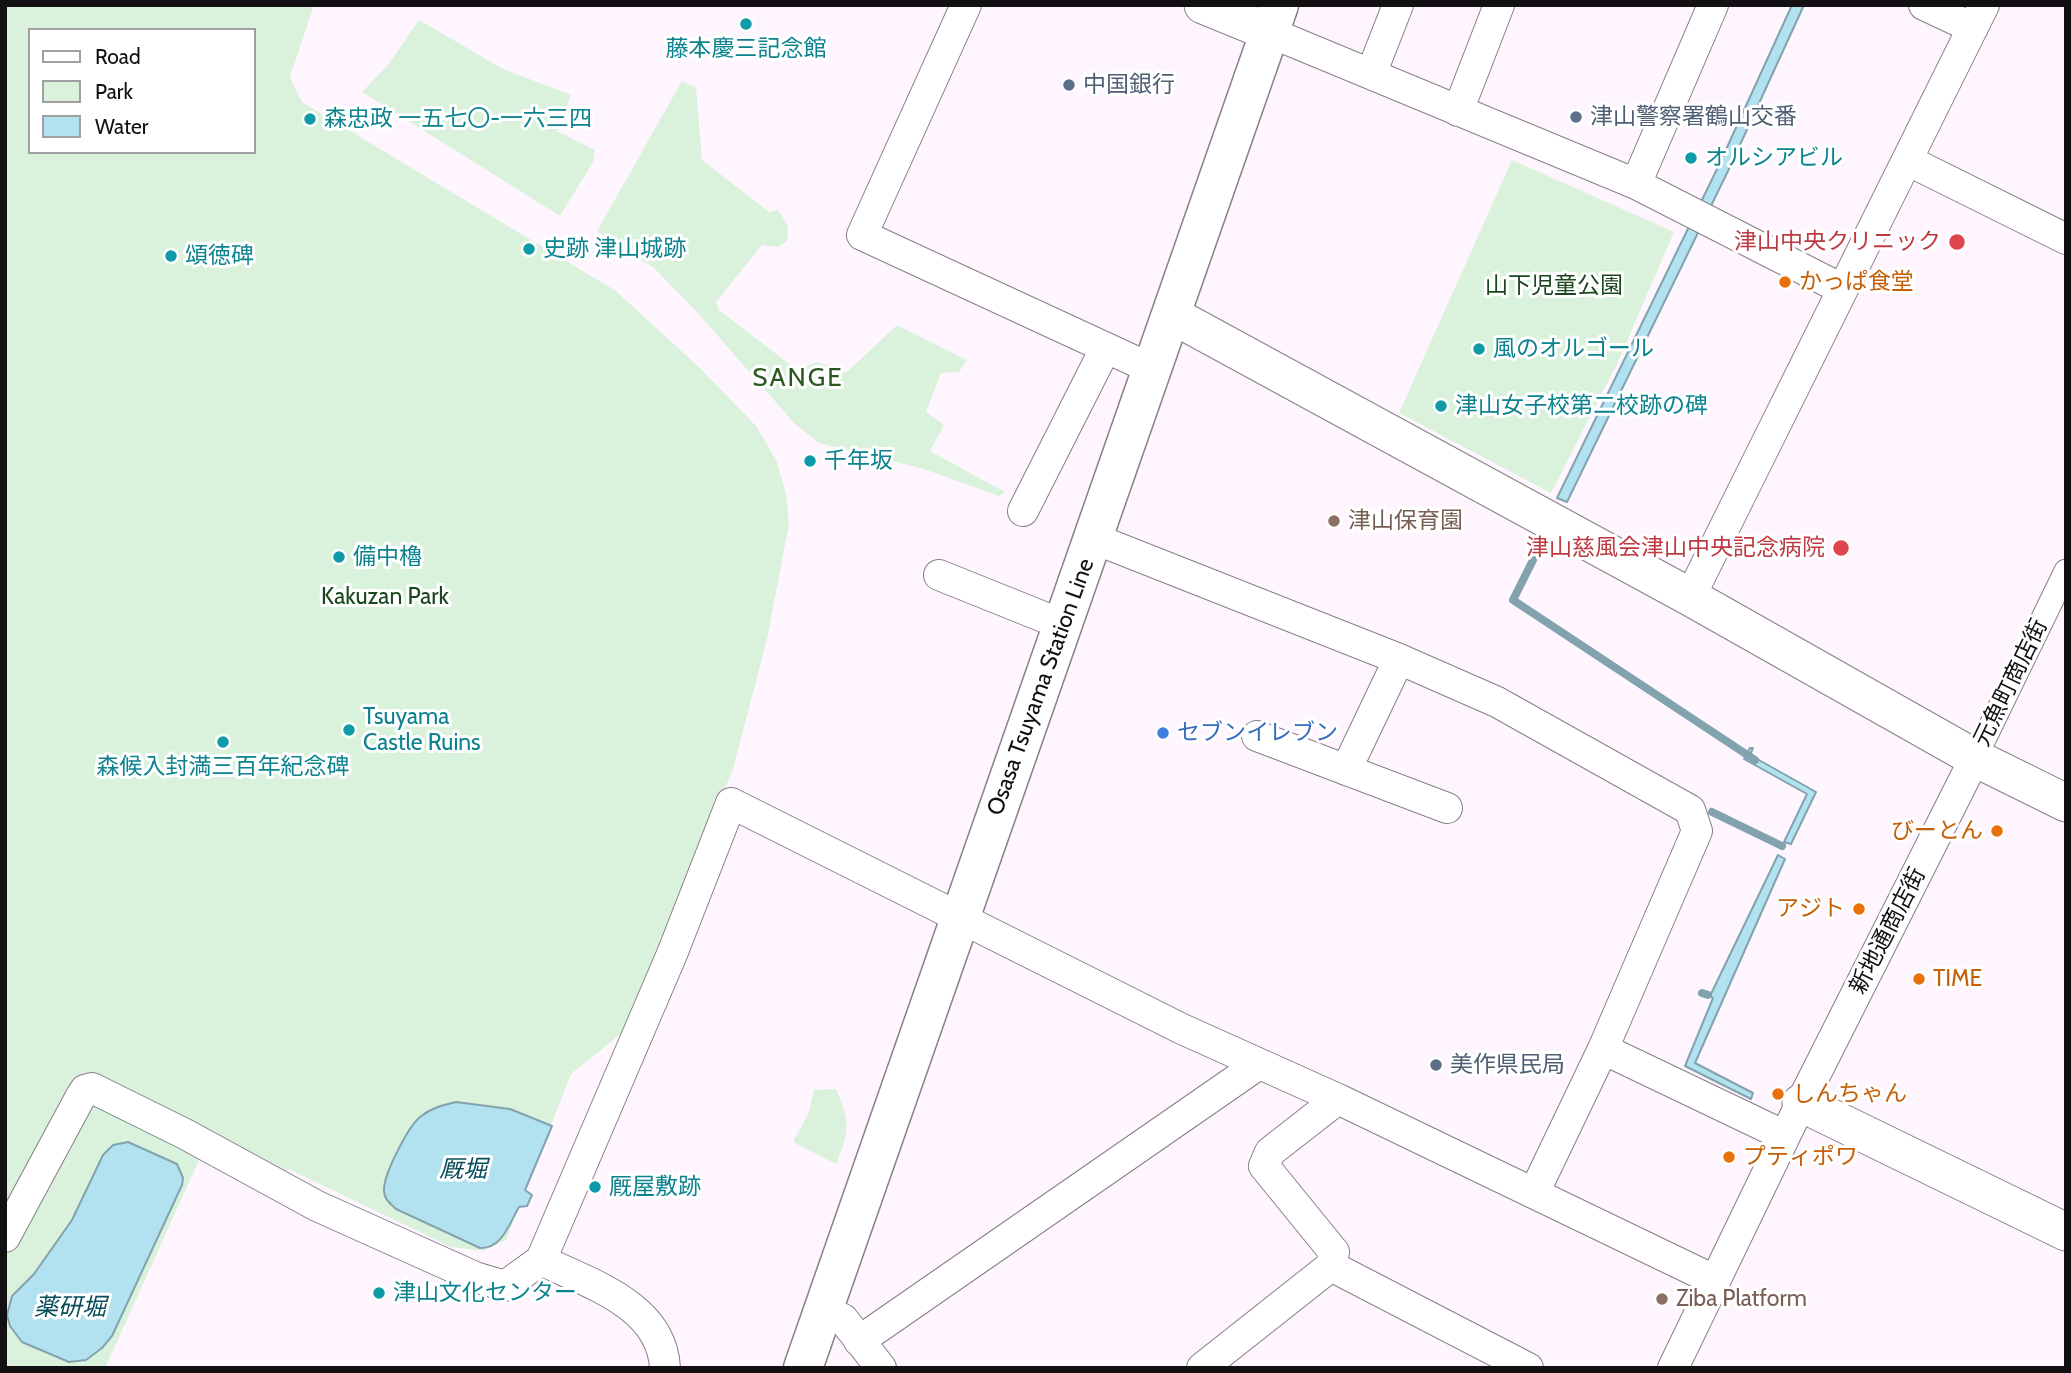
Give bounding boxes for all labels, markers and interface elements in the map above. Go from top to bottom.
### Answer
marker: 藤本慶三記念館 [738,16,754,32]
legend [28,28,256,154]
place label: 藤本慶三記念館 [666,35,826,63]
text: Road [95,44,141,69]
place label: 中国銀行 [1083,71,1175,99]
marker: 中国銀行 [1061,77,1077,93]
text: Park [95,79,133,104]
place label: 津山警察署鶴山交番 [1590,103,1797,131]
place label: 森忠政 一五七〇-一六三四 [324,105,592,133]
marker: 津山警察署鶴山交番 [1568,109,1584,125]
marker: 森忠政 一五七〇-一六三四 [302,111,318,127]
text: Water [95,114,148,139]
place label: オルシアビル [1705,144,1843,172]
marker: オルシアビル [1683,150,1699,166]
place label: 津山中央クリニック [1734,228,1941,256]
marker: 津山中央クリニック [1947,232,1967,252]
place label: 史跡 津山城跡 [543,235,686,263]
marker: 史跡 津山城跡 [521,241,537,257]
place label: 頌徳碑 [185,242,254,270]
marker: 頌徳碑 [163,248,179,264]
place label: かっぱ食堂 [1799,268,1914,296]
park label: 山下児童公園 [1485,272,1623,300]
marker: かっぱ食堂 [1777,274,1793,290]
place label: 風のオルゴール [1493,335,1654,363]
marker: 風のオルゴール [1471,341,1487,357]
district label: SANGE [753,362,843,394]
place label: 津山女子校第二校跡の碑 [1455,392,1708,420]
marker: 津山女子校第二校跡の碑 [1433,398,1449,414]
place label: 千年坂 [824,447,893,475]
marker: 千年坂 [802,453,818,469]
place label: 津山保育園 [1348,507,1463,535]
marker: 津山保育園 [1326,513,1342,529]
place label: 津山慈風会津山中央記念病院 [1526,534,1825,562]
marker: 津山慈風会津山中央記念病院 [1831,538,1851,558]
place label: 備中櫓 [353,543,422,571]
marker: 備中櫓 [331,549,347,565]
street label: Osasa Tsuyama Station Line [982,555,1100,819]
park label: Kakuzan Park [321,583,449,611]
street label: 元魚町商店街 [1968,615,2054,751]
place label: Tsuyama Castle Ruins [363,703,481,757]
place label: セブンイレブン [1177,719,1338,747]
marker: Tsuyama Castle Ruins [341,722,357,738]
marker: セブンイレブン [1155,725,1171,741]
marker: 森候入封満三百年紀念碑 [215,734,231,750]
place label: 森候入封満三百年紀念碑 [97,753,349,781]
place label: びーとん [1891,817,1983,845]
marker: びーとん [1989,823,2005,839]
street label: 新地通商店街 [1844,863,1932,999]
place label: アジト [1776,895,1845,923]
marker: アジト [1851,901,1867,917]
place label: TIME [1933,965,1982,993]
marker: TIME [1911,971,1927,987]
place label: 美作県民局 [1450,1051,1565,1079]
marker: 美作県民局 [1428,1057,1444,1073]
place label: しんちゃん [1792,1080,1907,1108]
marker: しんちゃん [1770,1086,1786,1102]
place label: プティポワ [1743,1143,1858,1171]
marker: プティポワ [1721,1149,1737,1165]
water label: 厩堀 [439,1156,487,1184]
place label: 厩屋敷跡 [609,1173,701,1201]
marker: 厩屋敷跡 [587,1179,603,1195]
place label: 津山文化センター [393,1279,577,1307]
marker: 津山文化センター [371,1285,387,1301]
place label: Ziba Platform [1676,1285,1807,1313]
marker: Ziba Platform [1654,1291,1670,1307]
water label: 薬研堀 [34,1294,106,1322]

